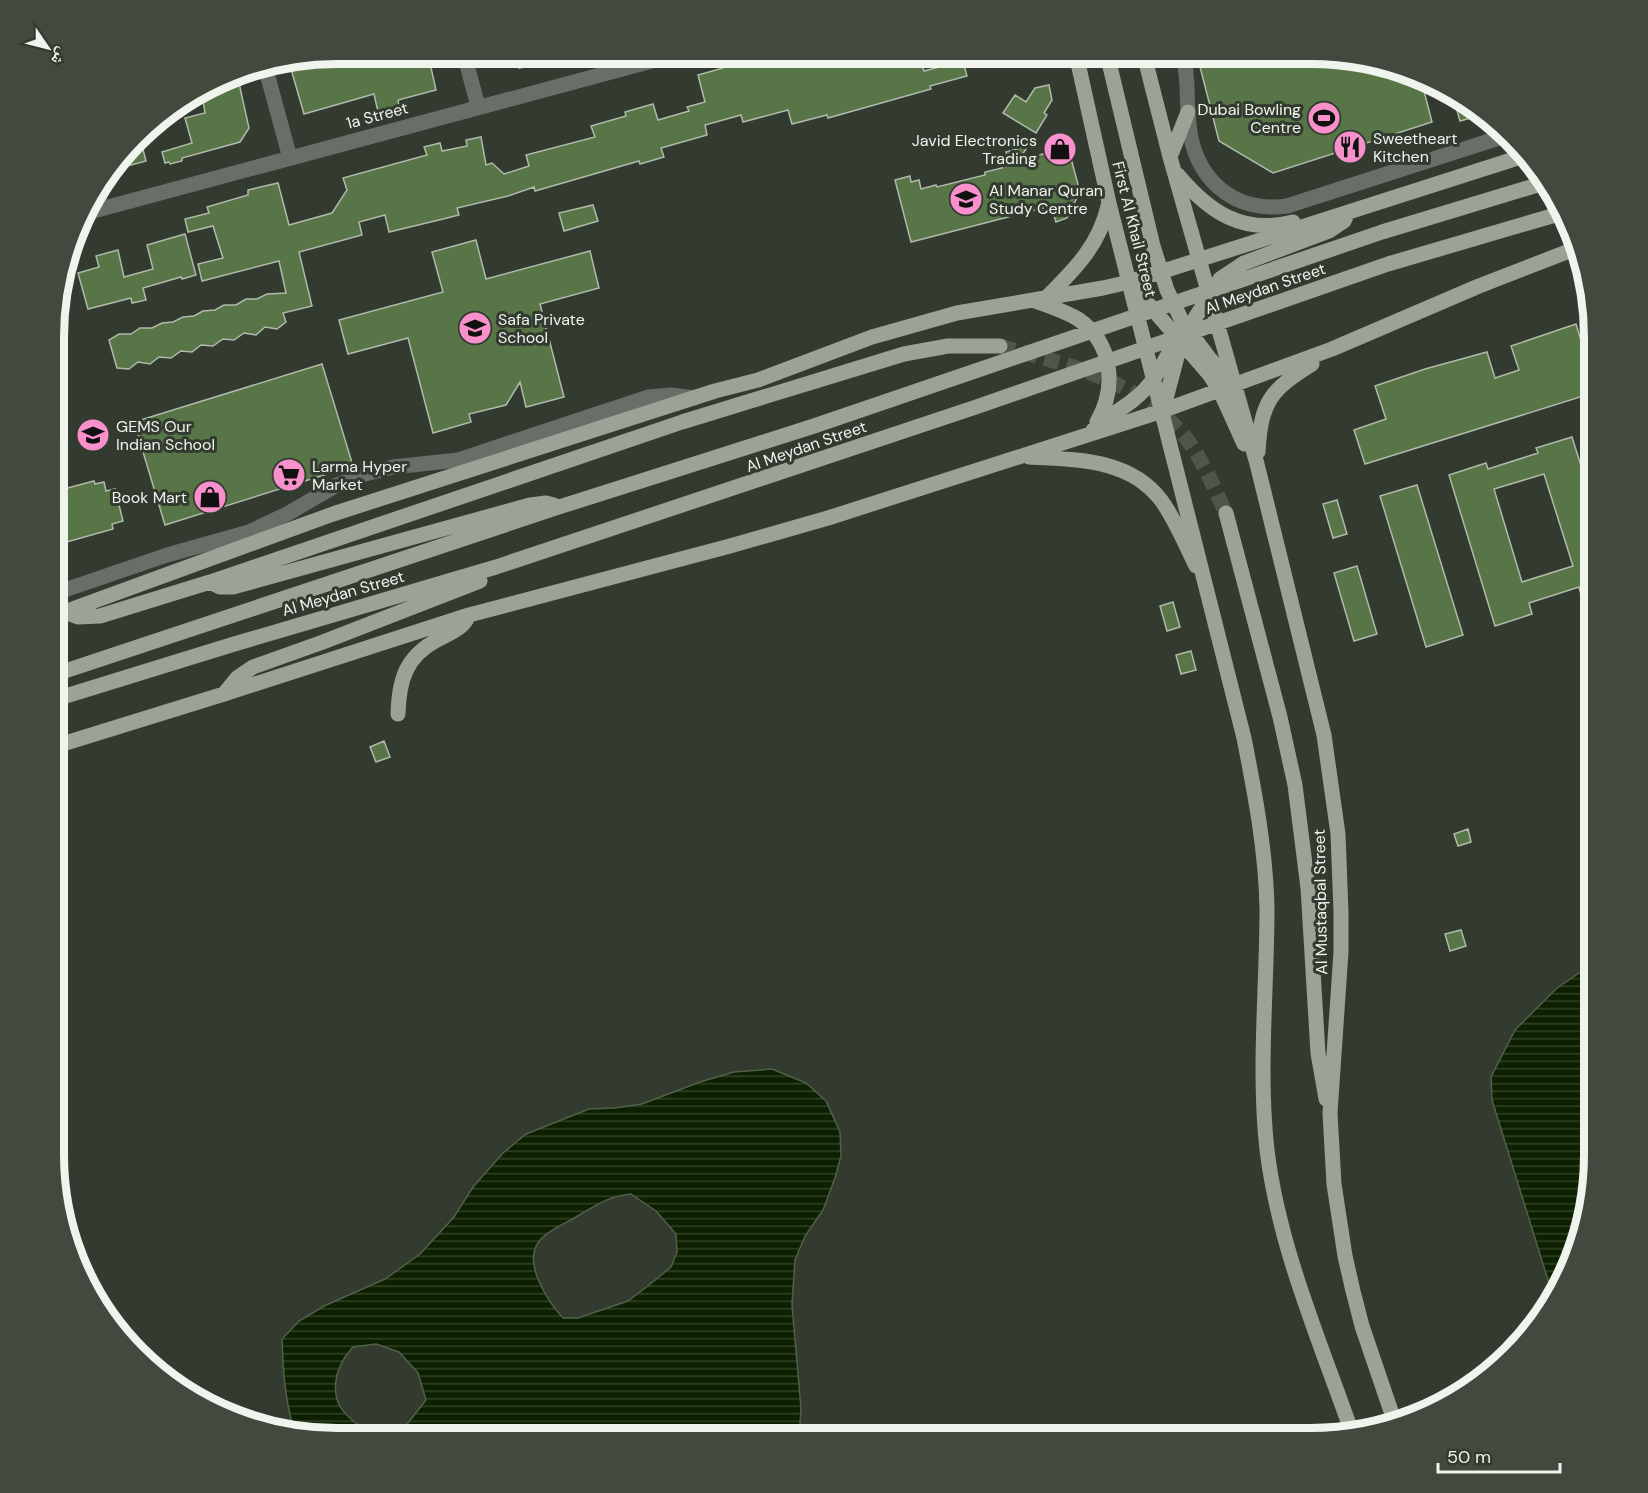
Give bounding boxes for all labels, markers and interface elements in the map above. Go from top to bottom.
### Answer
north arrow [18,18,78,78]
text: ش [46,43,73,69]
street label: 1a Street [344,97,410,134]
place label: Dubai Bowling Centre [1197,99,1301,138]
sports icon: Dubai Bowling Centre [1306,100,1342,136]
place label: Sweetheart Kitchen [1373,128,1458,167]
restaurant icon: Sweetheart Kitchen [1332,129,1368,165]
place label: Javid Electronics Trading [912,130,1037,169]
shop icon: Javid Electronics Trading [1042,131,1078,167]
street label: First Al Khail Street [1107,159,1162,299]
place label: Al Manar Quran Study Centre [989,180,1103,219]
school or university icon: Al Manar Quran Study Centre [948,181,984,217]
street label: Al Meydan Street [1202,258,1328,319]
place label: Safa Private School [498,309,585,348]
school or university icon: Safa Private School [457,310,493,346]
place label: GEMS Our Indian School [116,416,215,455]
street label: Al Meydan Street [743,416,869,477]
school or university icon: GEMS Our Indian School [75,417,111,453]
place label: Larma Hyper Market [312,456,407,495]
supermarket icon: Larma Hyper Market [271,457,307,493]
shop icon: Book Mart [192,479,228,515]
place label: Book Mart [112,487,187,508]
street label: Al Meydan Street [280,566,407,621]
street label: Al Mustaqbal Street [1309,829,1332,975]
scale bar [1438,1436,1560,1474]
text: 50 m [1447,1445,1491,1469]

